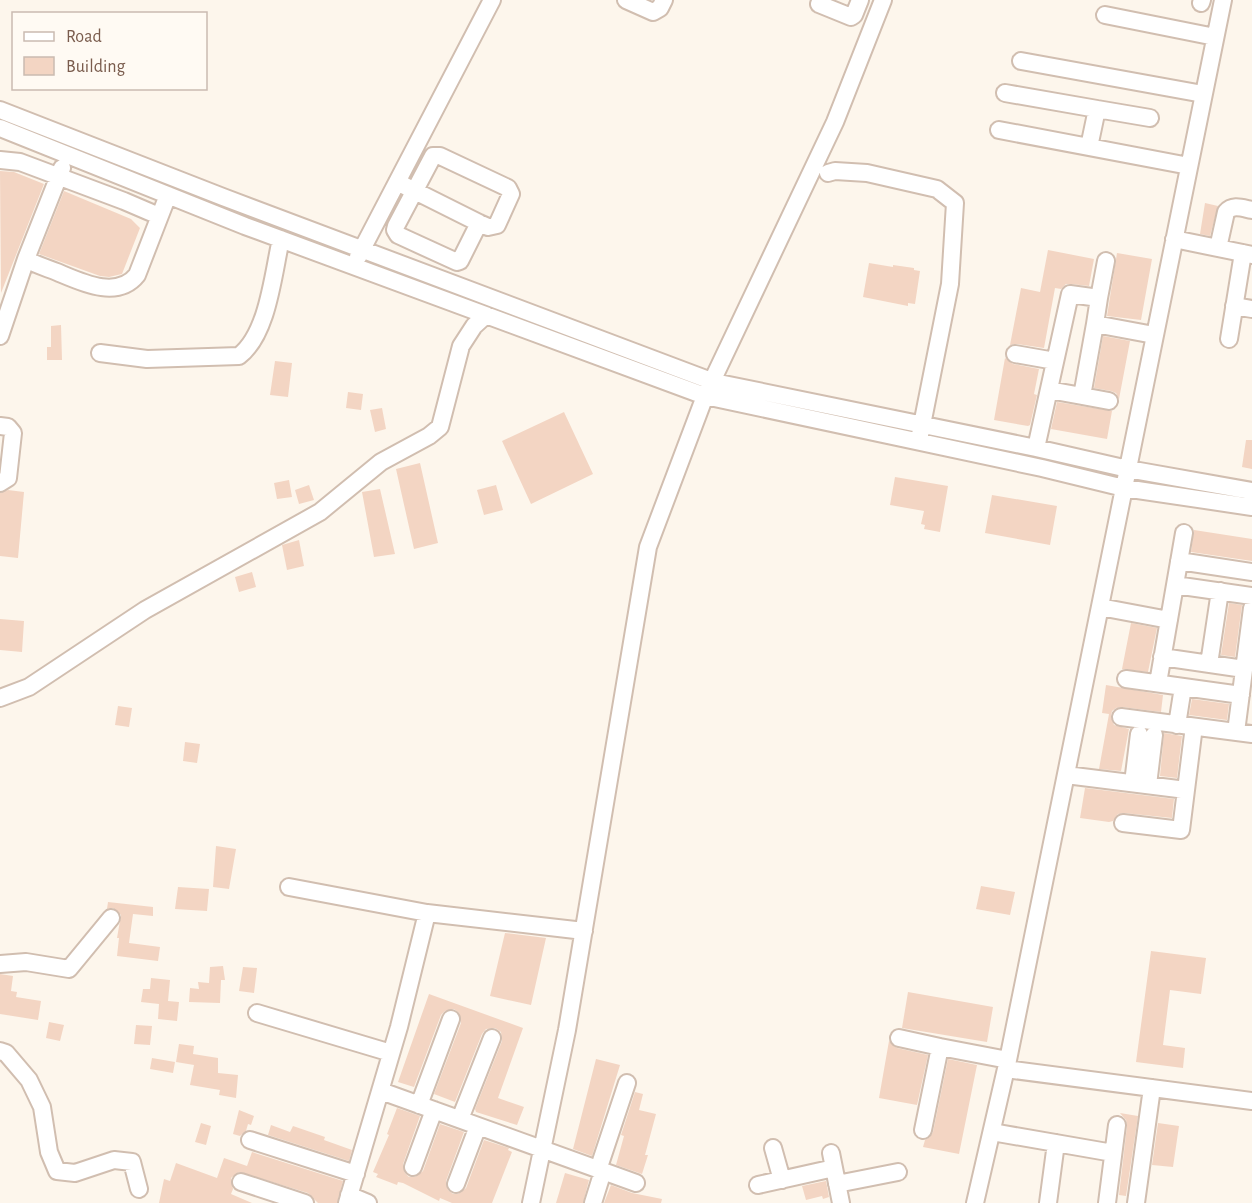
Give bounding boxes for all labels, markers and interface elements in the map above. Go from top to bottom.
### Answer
legend [12,12,207,90]
text: Road [66,28,102,46]
text: Building [66,58,126,76]

